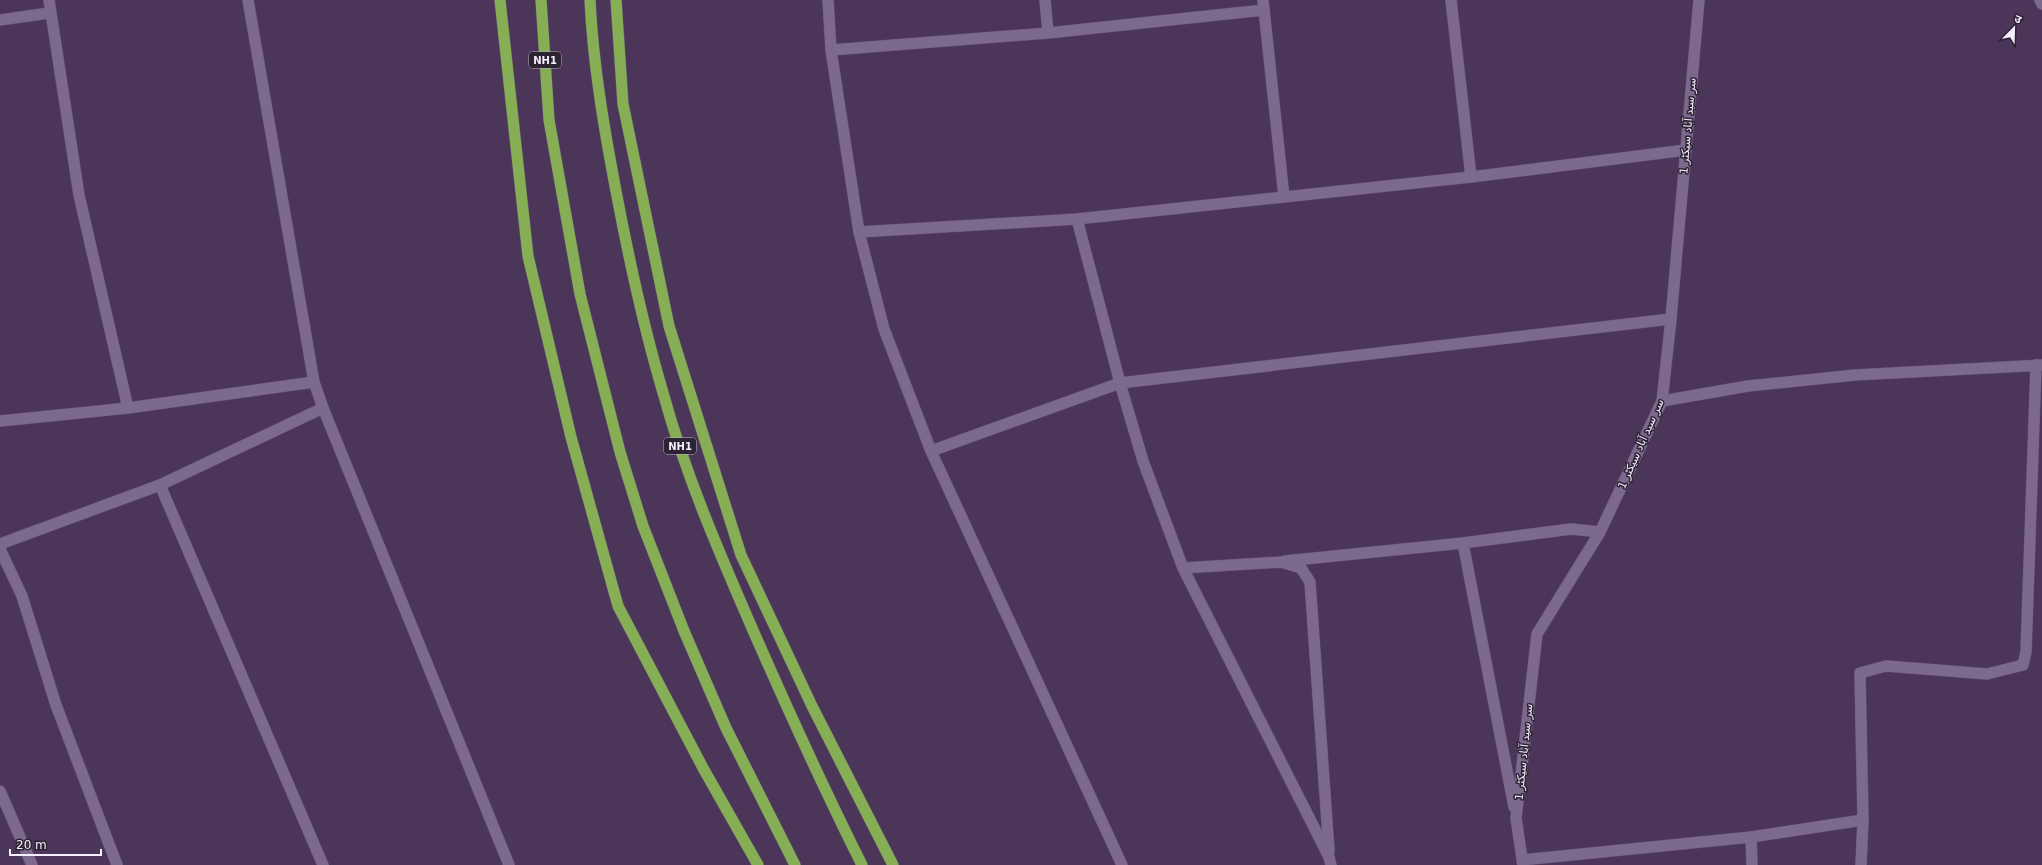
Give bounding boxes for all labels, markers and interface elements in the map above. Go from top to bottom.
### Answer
north arrow [1994,8,2034,48]
text: उ [2012,12,2024,27]
road number: NH1 [529,52,561,68]
street label: سر سید آباد سیکٹر 1 [1676,77,1699,175]
street label: سر سید آباد سیکٹر 1 [1614,397,1667,491]
road number: NH1 [664,438,696,454]
street label: سر سید آباد سیکٹر 1 [1511,703,1536,801]
scale bar [10,831,101,857]
text: 20 m [16,838,47,852]

